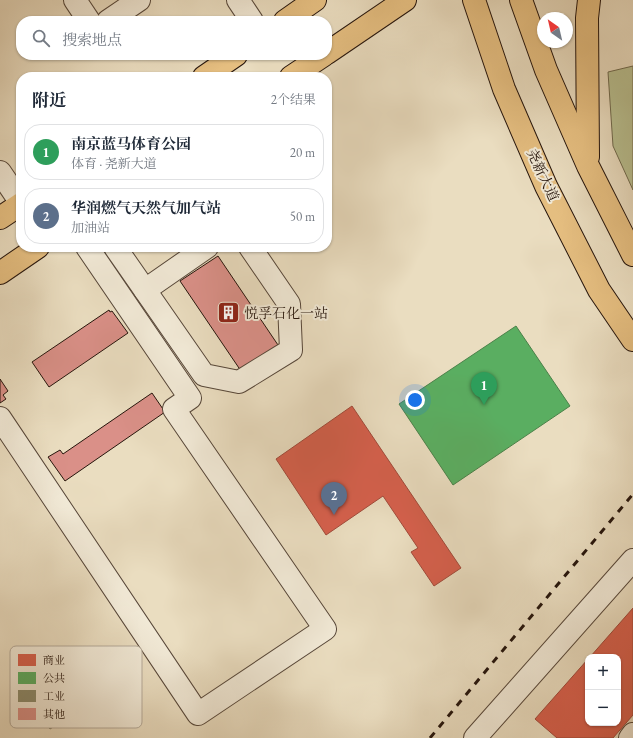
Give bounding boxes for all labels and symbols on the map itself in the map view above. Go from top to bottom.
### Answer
north arrow [537,12,573,48]
street label: 尧新大道 [523,146,563,204]
building icon: 悦孚石化一站 [216,300,242,326]
place label: 悦孚石化一站 [244,304,328,322]
pin: 1 [471,372,497,405]
your location [405,390,425,410]
pin: 2 [321,482,347,515]
legend [10,646,142,728]
text: 商业 [43,653,65,667]
text: 公共 [43,671,65,685]
text: 工业 [43,689,65,703]
text: 其他 [43,707,65,721]

